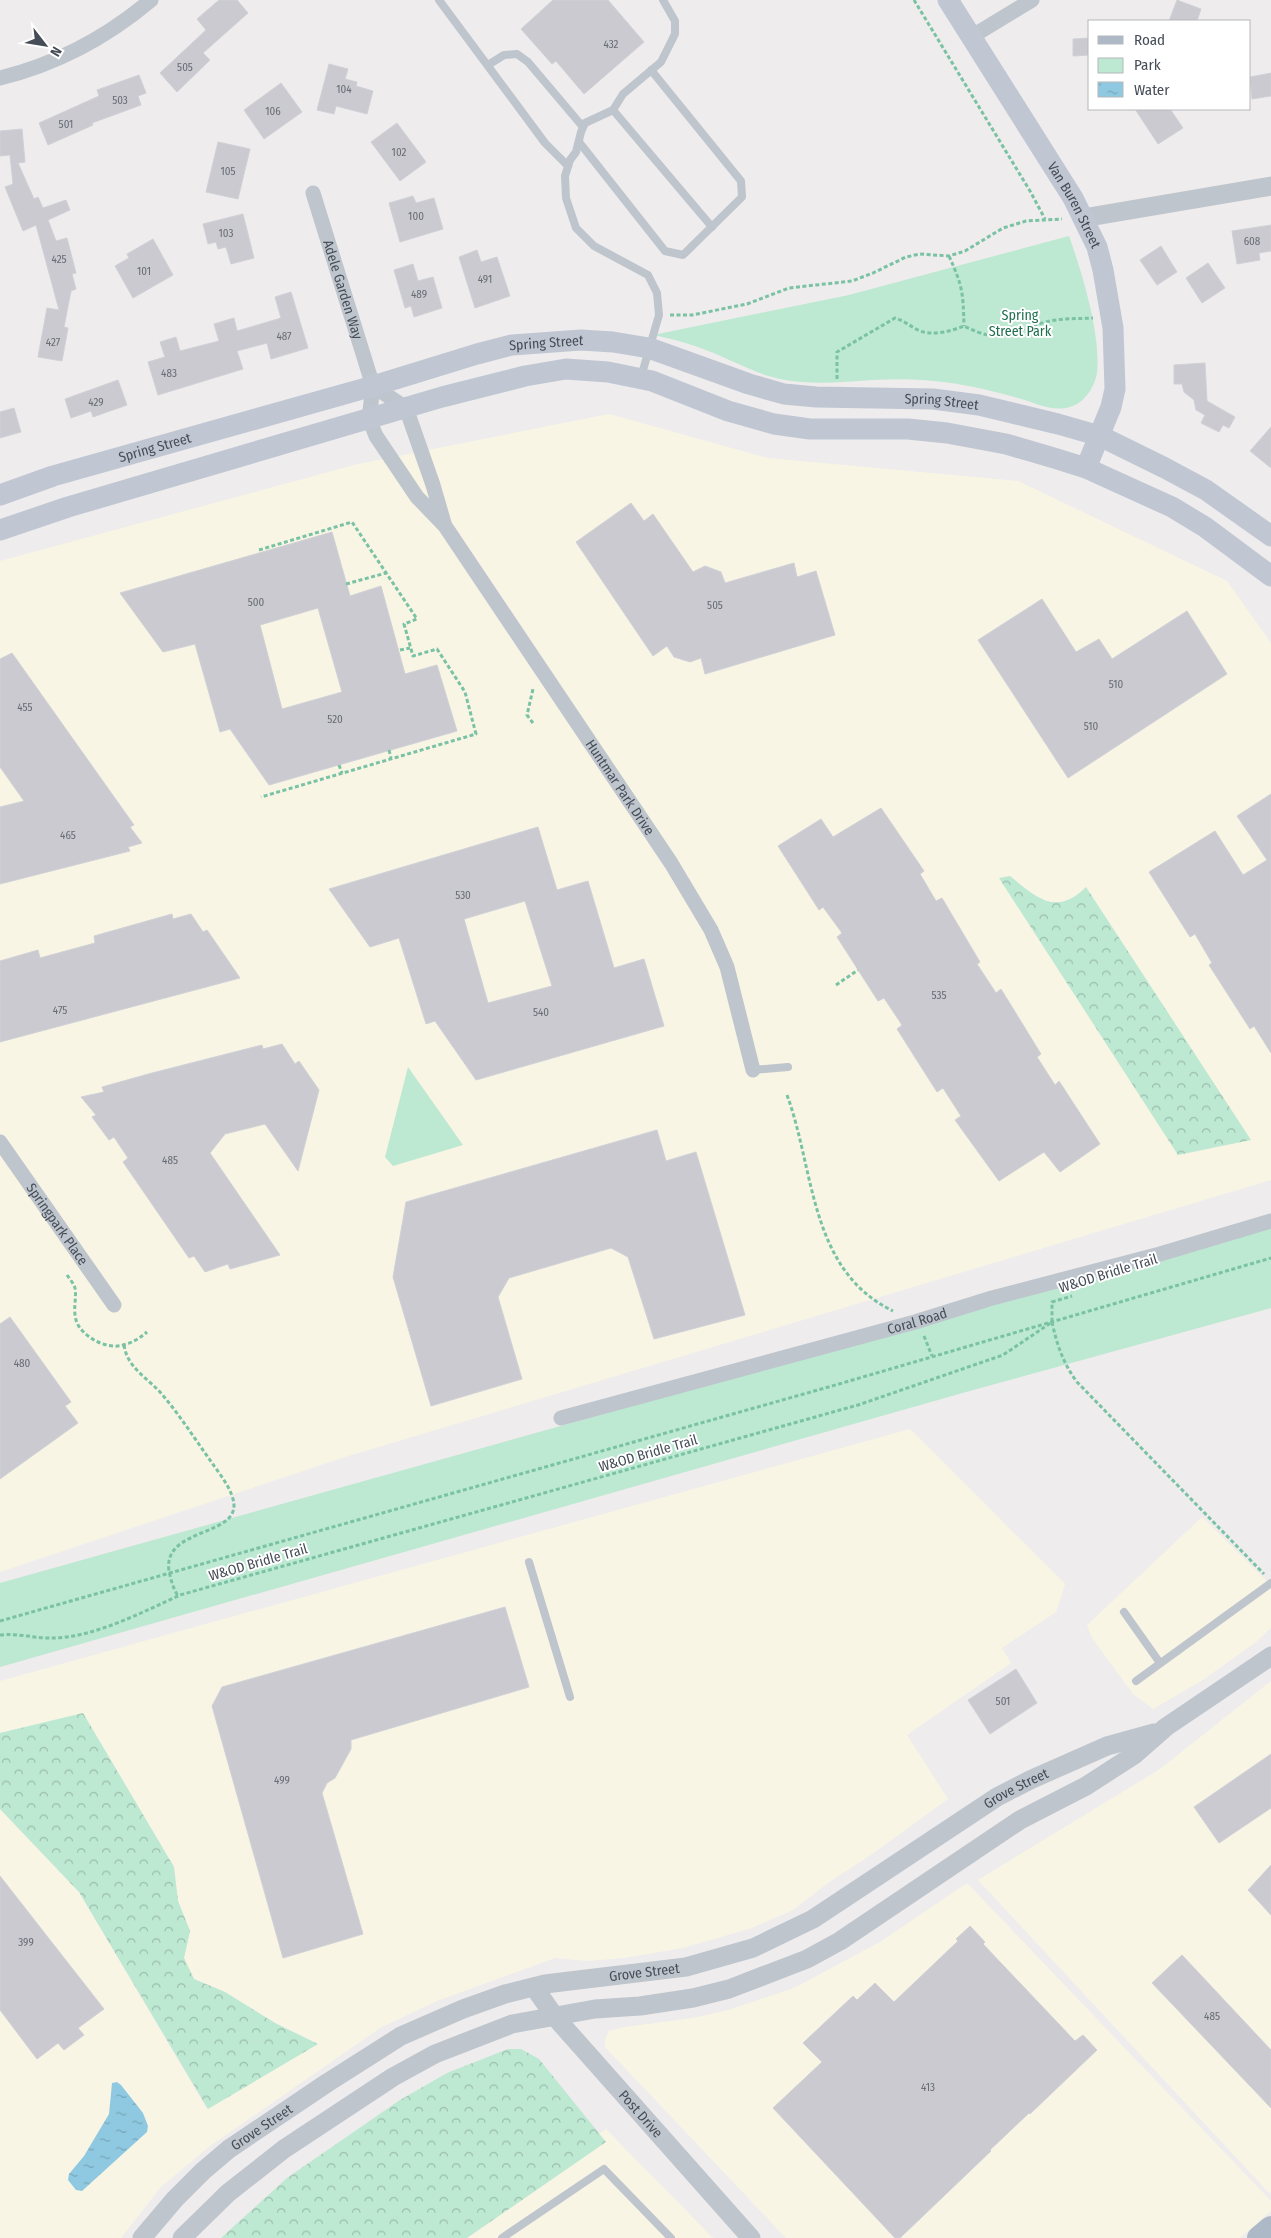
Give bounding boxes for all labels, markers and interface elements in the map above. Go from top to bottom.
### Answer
north arrow [20,20,70,70]
legend [1088,20,1251,110]
text: Road [1134,31,1165,49]
house number: 432 [604,38,619,51]
text: N [46,43,65,59]
text: Park [1134,56,1161,74]
house number: 505 [177,61,193,74]
text: Water [1134,81,1170,99]
house number: 104 [336,83,352,96]
house number: 503 [112,94,128,107]
house number: 106 [265,105,281,118]
house number: 501 [59,118,73,131]
house number: 102 [392,146,407,159]
street label: Van Buren Street [1043,159,1104,251]
house number: 105 [220,165,236,178]
house number: 100 [408,210,424,223]
house number: 103 [219,227,233,240]
house number: 608 [1244,235,1261,248]
street label: Adele Garden Way [319,238,366,342]
house number: 425 [51,253,67,266]
house number: 101 [137,265,151,278]
house number: 491 [478,273,492,286]
house number: 489 [411,288,427,301]
park label: Spring Street Park [989,307,1052,340]
house number: 487 [276,330,292,343]
street label: Spring Street [508,332,584,354]
house number: 427 [46,336,61,349]
house number: 483 [161,367,177,380]
street label: Spring Street [904,391,980,414]
house number: 429 [88,396,104,409]
street label: Spring Street [117,429,193,466]
house number: 500 [248,596,265,609]
house number: 505 [707,599,723,612]
house number: 510 [1109,678,1124,691]
house number: 455 [17,701,33,714]
house number: 520 [327,713,343,726]
house number: 510 [1084,720,1099,733]
street label: Huntmar Park Drive [582,736,658,839]
house number: 465 [60,829,76,842]
house number: 530 [455,889,471,902]
house number: 535 [932,989,946,1002]
house number: 475 [53,1004,67,1017]
house number: 540 [533,1006,549,1019]
house number: 485 [162,1154,178,1167]
street label: Springpark Place [22,1180,91,1269]
street label: W&OD Bridle Trail [1057,1250,1160,1297]
street label: Coral Road [885,1305,949,1338]
house number: 480 [14,1357,31,1370]
street label: W&OD Bridle Trail [597,1431,700,1476]
street label: W&OD Bridle Trail [207,1540,310,1585]
house number: 501 [996,1695,1010,1708]
street label: Grove Street [981,1765,1052,1812]
house number: 499 [274,1774,290,1787]
house number: 399 [18,1936,34,1949]
street label: Grove Street [608,1960,681,1985]
house number: 485 [1204,2010,1220,2023]
house number: 413 [921,2081,935,2094]
street label: Post Drive [615,2087,666,2141]
street label: Grove Street [228,2100,296,2154]

